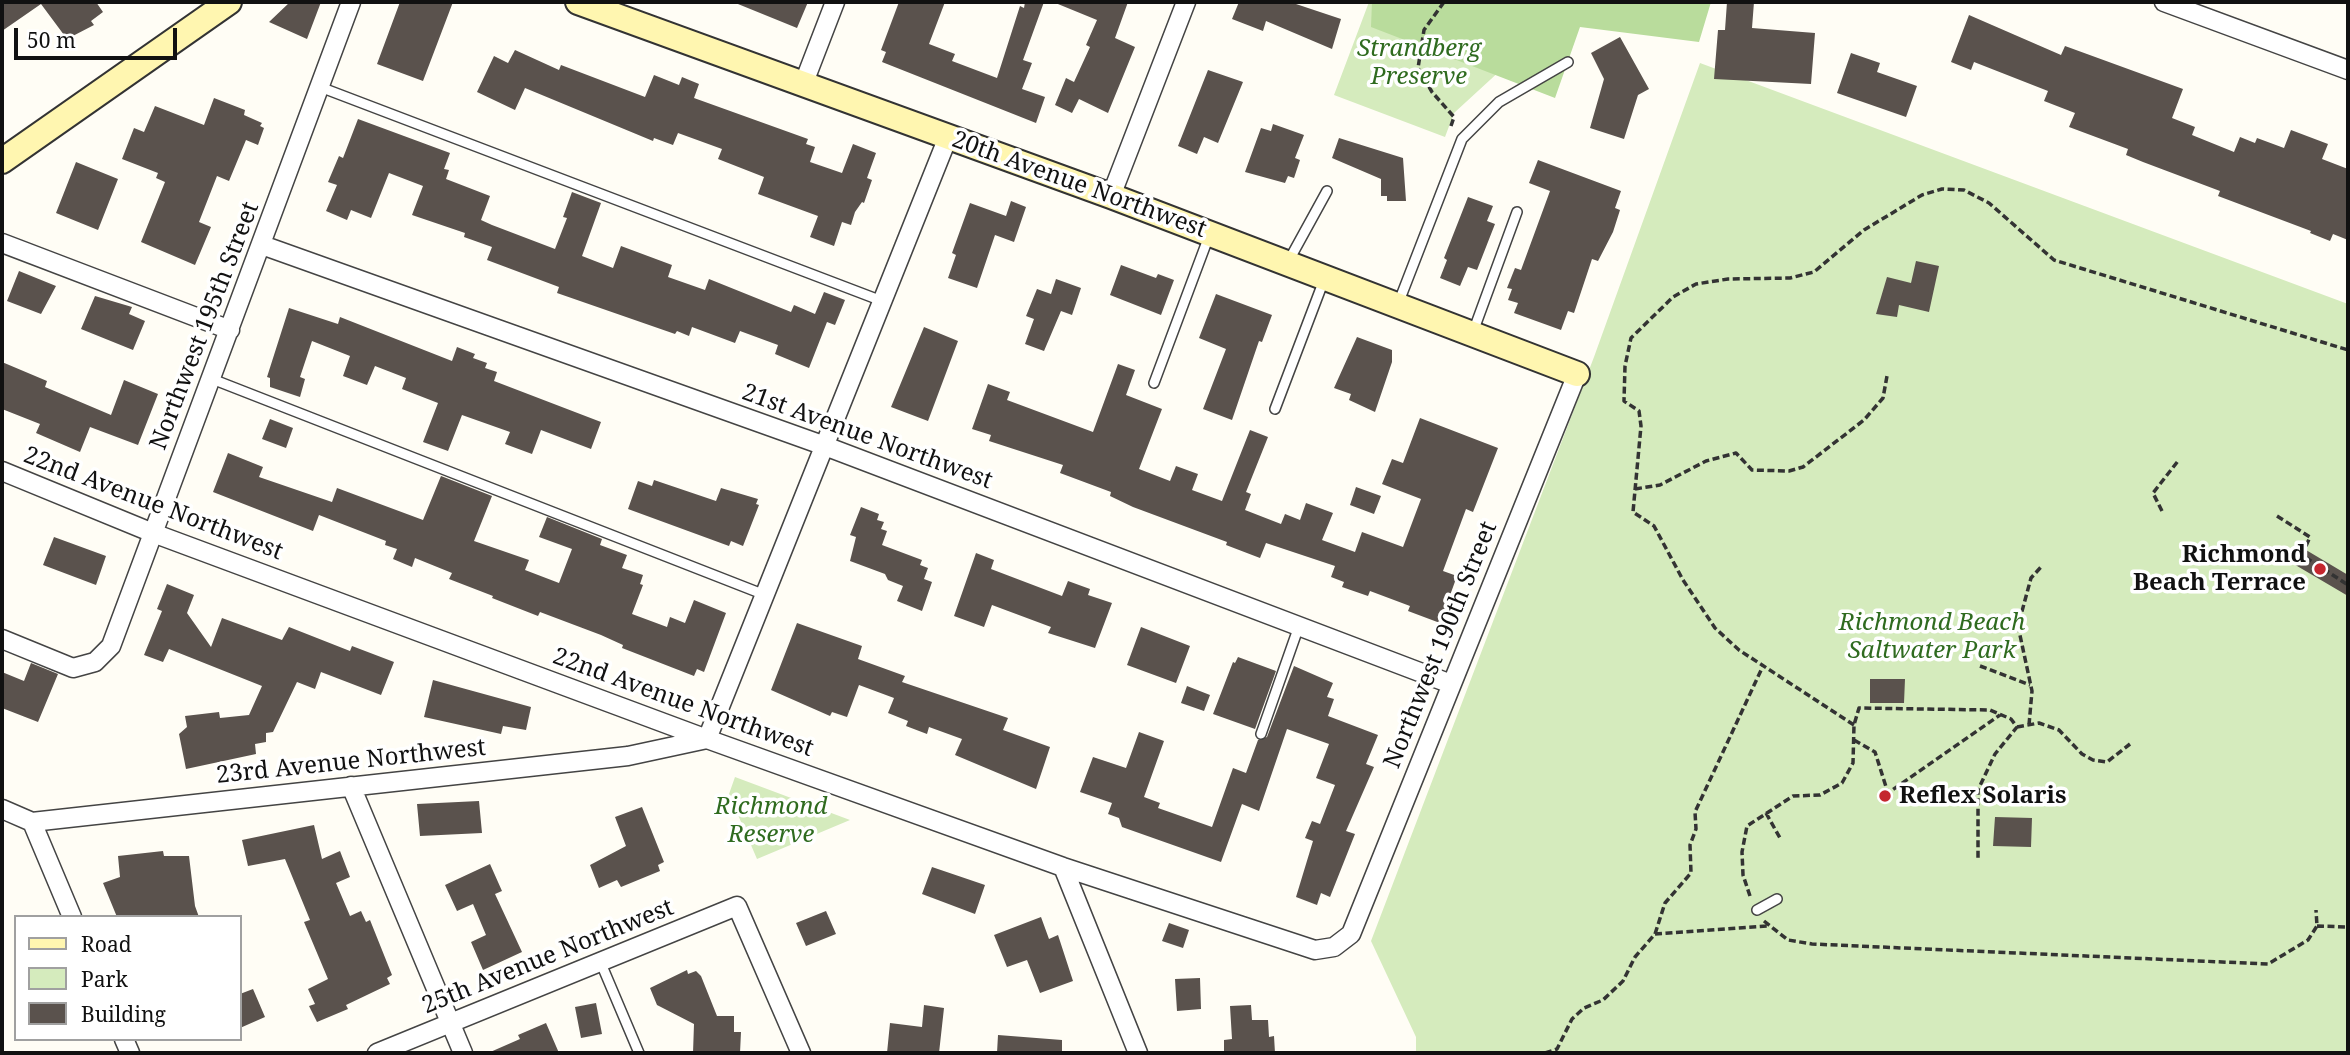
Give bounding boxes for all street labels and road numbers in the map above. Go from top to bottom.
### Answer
street label: 20th Avenue Northwest [948,126,1210,244]
street label: Northwest 195th Street [144,198,266,454]
street label: 21st Avenue Northwest [738,378,996,496]
street label: 22nd Avenue Northwest [19,441,287,567]
street label: Northwest 190th Street [1378,518,1504,772]
street label: 22nd Avenue Northwest [549,642,817,764]
street label: 23rd Avenue Northwest [215,734,487,790]
street label: 25th Avenue Northwest [418,893,678,1021]

